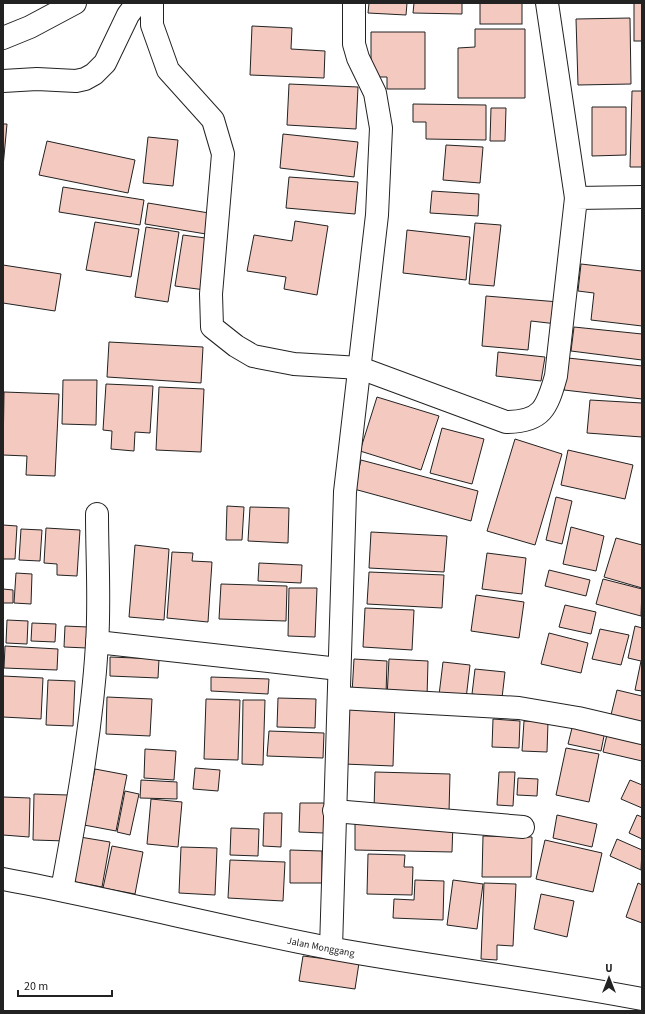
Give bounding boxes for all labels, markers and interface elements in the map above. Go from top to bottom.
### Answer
street label: Jalan Monggang [286,934,356,960]
north arrow [589,958,629,998]
text: U [605,961,613,976]
scale bar [18,972,112,998]
text: 20 m [24,978,48,995]

